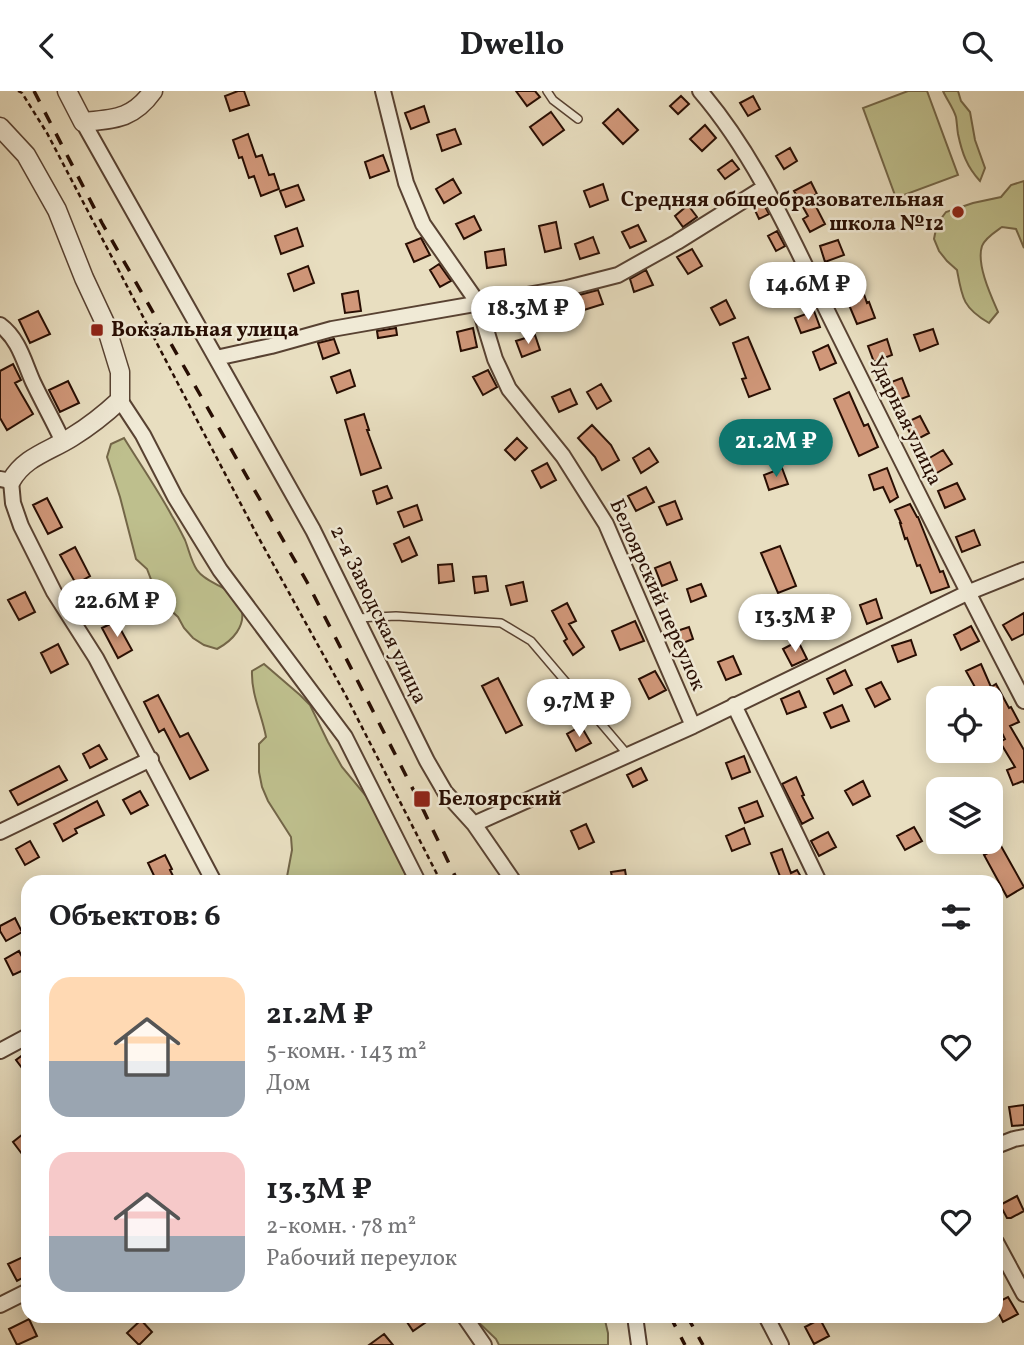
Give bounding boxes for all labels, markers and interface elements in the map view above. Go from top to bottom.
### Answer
text: Dwello [460,24,564,68]
icon: back [28,27,66,65]
icon: search [958,27,996,65]
place label: Средняя общеобразовательная школа №12 [621,186,944,239]
marker: Средняя общеобразовательная школа №12 [950,204,966,220]
pin: 14.6M ₽ [743,263,873,322]
text: 14.6M ₽ [766,269,850,301]
pin: 18.3M ₽ [463,287,593,346]
text: 18.3M ₽ [487,293,569,325]
place label: Вокзальная улица [111,316,299,345]
marker: Вокзальная улица [89,322,105,338]
street label: Ударная улица [861,351,949,491]
pin: 21.2M ₽ [711,419,841,479]
text: 21.2M ₽ [735,426,817,458]
street label: Белоярский переулок [602,494,712,696]
street label: 2-я Заводская улица [322,521,434,709]
pin: 22.6M ₽ [52,580,182,639]
text: 22.6M ₽ [74,586,160,618]
pin: 13.3M ₽ [730,595,860,654]
text: 13.3M ₽ [754,601,836,633]
pin: 9.7M ₽ [522,679,636,739]
text: 9.7M ₽ [543,686,615,718]
map controls [926,686,1003,854]
button: locate [926,686,1003,763]
button: layers [926,777,1003,854]
place label: Белоярский [438,785,561,814]
marker: Белоярский [412,789,432,809]
text: Объектов: 6 [49,896,221,938]
icon: filters [937,898,975,936]
text: 21.2M ₽ [266,994,373,1036]
icon: home [105,1005,189,1089]
icon: heart [937,1028,975,1066]
text: 5-комн. · 143 m² [266,1036,426,1068]
text: Дом [266,1068,310,1100]
text: 13.3M ₽ [266,1169,372,1211]
icon: home [105,1180,189,1264]
icon: heart [937,1203,975,1241]
text: 2-комн. · 78 m² [266,1211,416,1243]
text: Рабочий переулок [266,1243,457,1275]

